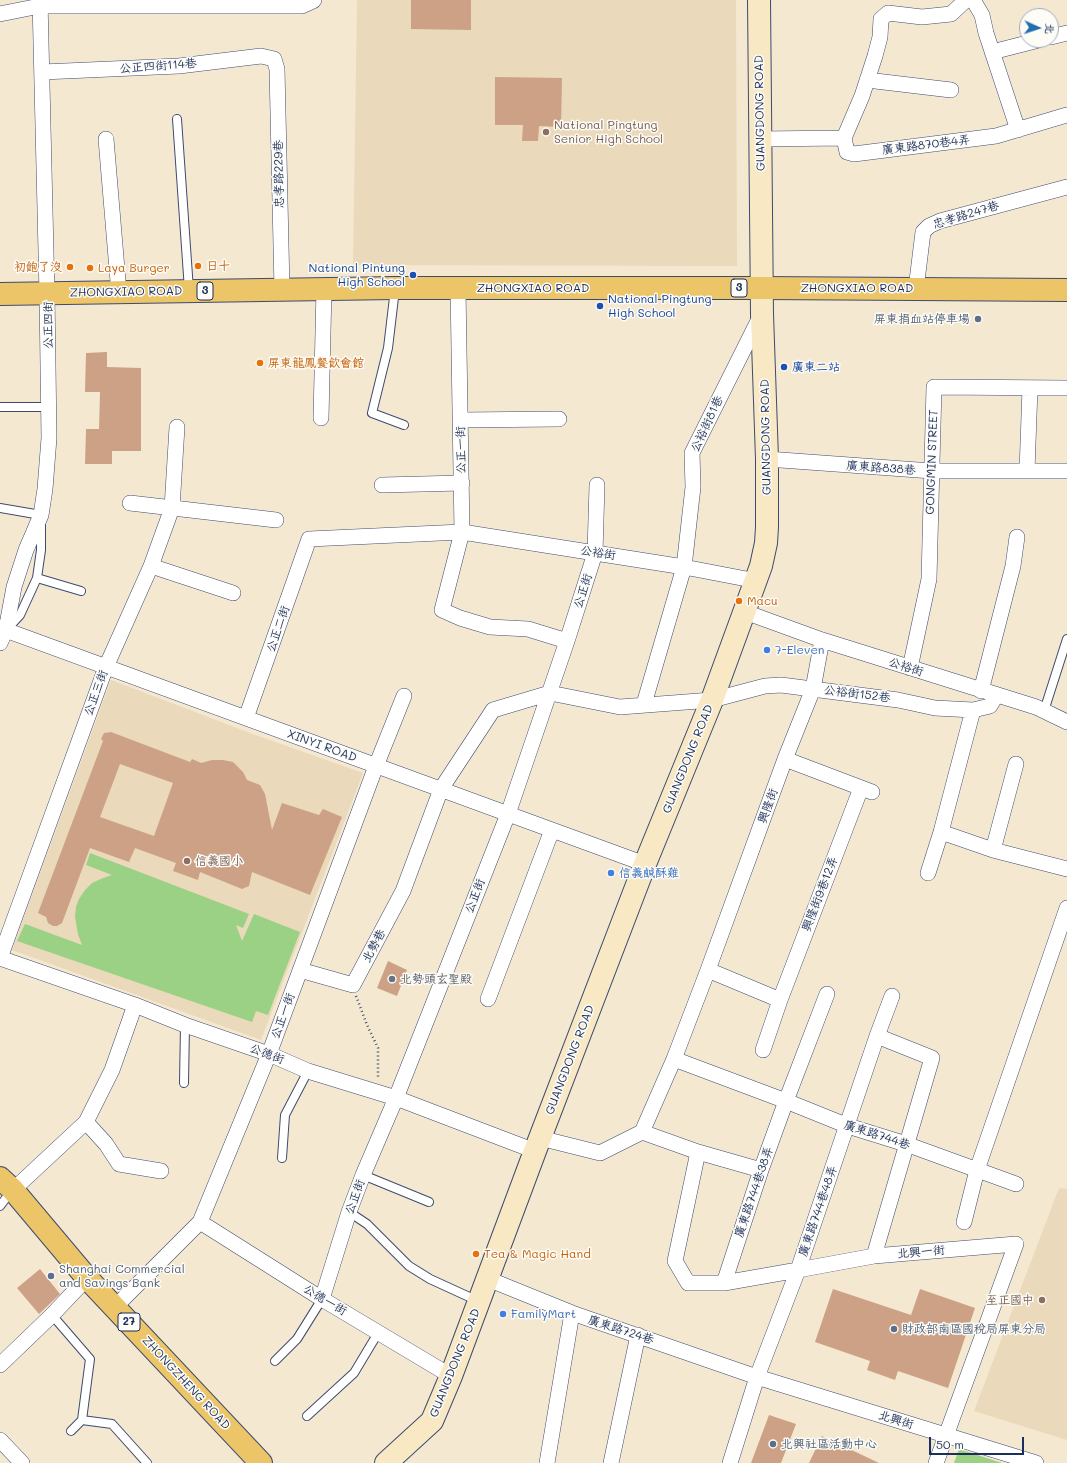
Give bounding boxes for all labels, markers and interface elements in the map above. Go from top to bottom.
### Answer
north arrow [1019,8,1059,48]
text: 北 [1043,23,1058,34]
street label: GUANGDONG ROAD [752,55,768,171]
street label: 公正四街114巷 [119,56,197,76]
place label: National Pingtung Senior High School [554,118,663,146]
marker: National Pingtung Senior High School [541,127,551,137]
street label: 廣東路870巷4弄 [881,132,971,158]
street label: 忠孝路229巷 [271,140,287,208]
street label: 忠孝路247巷 [931,198,1001,232]
place label: 日十 [206,259,230,273]
place label: 初飽了沒 [14,260,62,274]
place label: Laya Burger [98,261,170,275]
marker: 日十 [193,261,203,271]
place label: National Pintung High School [309,261,405,289]
marker: 初飽了沒 [65,262,75,272]
marker: Laya Burger [85,263,95,273]
marker: National Pintung High School [408,270,418,280]
road number: 3 [731,279,747,297]
street label: ZHONGXIAO ROAD [477,281,589,295]
street label: ZHONGXIAO ROAD [801,281,913,295]
road number: 3 [197,282,213,300]
street label: ZHONGXIAO ROAD [70,284,182,300]
place label: National Pingtung High School [608,292,711,320]
street label: 公正四街 [41,301,55,349]
marker: National Pingtung High School [595,301,605,311]
place label: 屏東捐血站停車場 [874,312,970,326]
marker: 屏東捐血站停車場 [973,314,983,324]
place label: 屏東龍鳳餐飲會館 [268,356,364,370]
marker: 屏東龍鳳餐飲會館 [255,358,265,368]
place label: 廣東二站 [792,360,840,374]
marker: 廣東二站 [779,362,789,372]
street label: GUANGDONG ROAD [758,379,774,495]
street label: 公裕街81巷 [688,393,726,455]
street label: GONGMIN STREET [923,409,941,515]
street label: 公正一街 [453,426,469,474]
street label: 廣東路838巷 [846,458,916,478]
street label: 公裕街 [579,543,617,563]
street label: 公正街 [571,572,595,610]
place label: Macu [747,594,778,608]
marker: Macu [734,596,744,606]
street label: 公正二街 [263,604,293,654]
place label: 7-Eleven [775,643,824,657]
marker: 7-Eleven [762,645,772,655]
street label: 公裕街 [887,655,925,679]
street label: 公正三街 [81,668,111,718]
street label: 公裕街152巷 [823,683,891,705]
street label: GUANGDONG ROAD [660,703,716,815]
street label: XINYI ROAD [285,727,359,765]
street label: 興隆街 [755,787,781,825]
place label: 信義國小 [195,854,243,868]
street label: 興隆街9巷12弄 [799,854,841,934]
marker: 信義國小 [182,856,192,866]
place label: 信義鹹酥雞 [619,866,679,880]
marker: 信義鹹酥雞 [606,868,616,878]
street label: 公正街 [462,877,488,915]
street label: 北勢巷 [359,927,389,965]
place label: 北勢頭玄聖殿 [400,972,472,986]
marker: 北勢頭玄聖殿 [387,974,397,984]
street label: 公正一街 [268,991,298,1041]
street label: GUANGDONG ROAD [542,1003,598,1117]
street label: 公德街 [248,1041,286,1067]
street label: 廣東路744巷 [842,1118,912,1152]
street label: 廣東路744巷38弄 [732,1145,776,1239]
street label: 廣東路744巷48弄 [796,1164,840,1258]
street label: 公正街 [342,1178,368,1216]
street label: 北興一街 [896,1243,946,1261]
place label: Tea & Magic Hand [484,1247,591,1261]
marker: Tea & Magic Hand [471,1249,481,1259]
place label: Shanghai Commercial and Savings Bank [59,1262,185,1290]
marker: Shanghai Commercial and Savings Bank [46,1271,56,1281]
street label: 公德一街 [301,1281,349,1319]
place label: 至正國中 [986,1293,1034,1307]
marker: 至正國中 [1037,1295,1047,1305]
street label: GUANGDONG ROAD [427,1307,483,1419]
place label: FamilyMart [511,1307,576,1321]
marker: FamilyMart [498,1309,508,1319]
road number: 27 [118,1313,140,1331]
street label: 廣東路724巷 [586,1313,656,1347]
place label: 財政部南區國稅局屏東分局 [902,1322,1046,1336]
marker: 財政部南區國稅局屏東分局 [889,1324,899,1334]
street label: ZHONGZHENG ROAD [139,1333,233,1433]
street label: 北興街 [877,1408,915,1432]
scale bar [931,1429,1026,1455]
text: 50 m [936,1436,964,1452]
place label: 北興社區活動中心 [781,1437,877,1451]
marker: 北興社區活動中心 [768,1439,778,1449]

